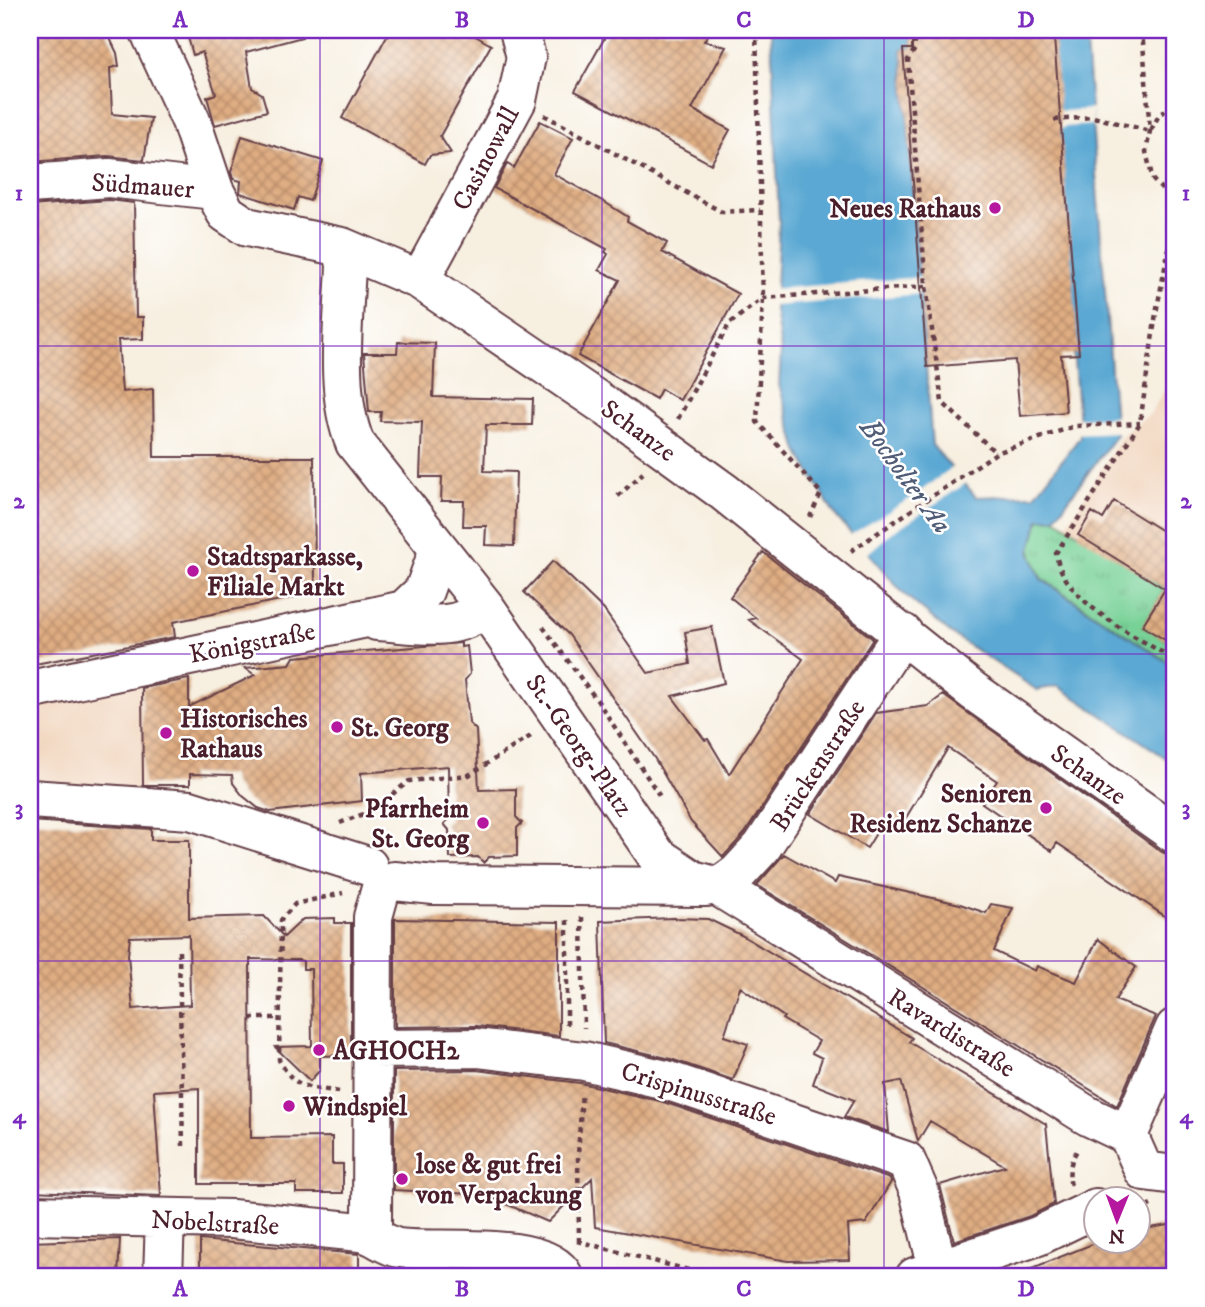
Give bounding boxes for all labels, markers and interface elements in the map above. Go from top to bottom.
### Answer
text: A [172,6,189,35]
text: B [455,6,469,35]
text: C [736,6,752,35]
text: D [1017,6,1035,35]
street label: Casinowall [445,101,528,216]
street label: Südmauer [90,166,196,207]
text: 1 [15,179,23,208]
text: 1 [1182,179,1190,208]
place label: Neues Rathaus [829,193,981,226]
marker: Neues Rathaus [987,200,1003,216]
street label: Schanze [594,393,682,470]
water label: Bocholter Aa [852,411,959,540]
text: 2 [13,487,25,516]
text: 2 [1180,487,1192,516]
place label: Stadtsparkasse, Filiale Markt [207,541,363,604]
marker: Stadtsparkasse, Filiale Markt [185,563,201,579]
street label: Königstraße [186,615,318,672]
street label: St.-Georg-Platz [518,668,640,824]
street label: Brückenstraße [763,694,873,838]
place label: Historisches Rathaus [180,703,308,766]
place label: St. Georg [351,712,450,745]
marker: St. Georg [329,719,345,735]
marker: Historisches Rathaus [158,725,174,741]
street label: Schanze [1044,737,1132,813]
place label: Senioren Residenz Schanze [849,778,1032,841]
place label: Pfarrheim St. Georg [365,793,470,856]
text: 3 [15,794,23,823]
text: 3 [1182,794,1190,823]
marker: Senioren Residenz Schanze [1038,800,1054,816]
marker: Pfarrheim St. Georg [475,815,491,831]
street label: Ravardistraße [881,981,1021,1085]
place label: AGHOCH2 [332,1035,461,1068]
marker: AGHOCH2 [311,1042,327,1058]
street label: Crispinusstraße [617,1055,780,1134]
place label: Windspiel [302,1091,408,1124]
marker: Windspiel [281,1098,297,1114]
text: 4 [12,1102,27,1131]
text: 4 [1179,1102,1194,1131]
place label: lose & gut frei von Verpackung [415,1149,583,1212]
marker: lose & gut frei von Verpackung [394,1171,410,1187]
north arrow [1082,1184,1152,1254]
street label: Nobelstraße [150,1204,280,1243]
text: N [1108,1224,1125,1247]
text: A [172,1275,189,1304]
text: B [455,1275,469,1304]
text: C [736,1275,752,1304]
text: D [1017,1275,1035,1304]

